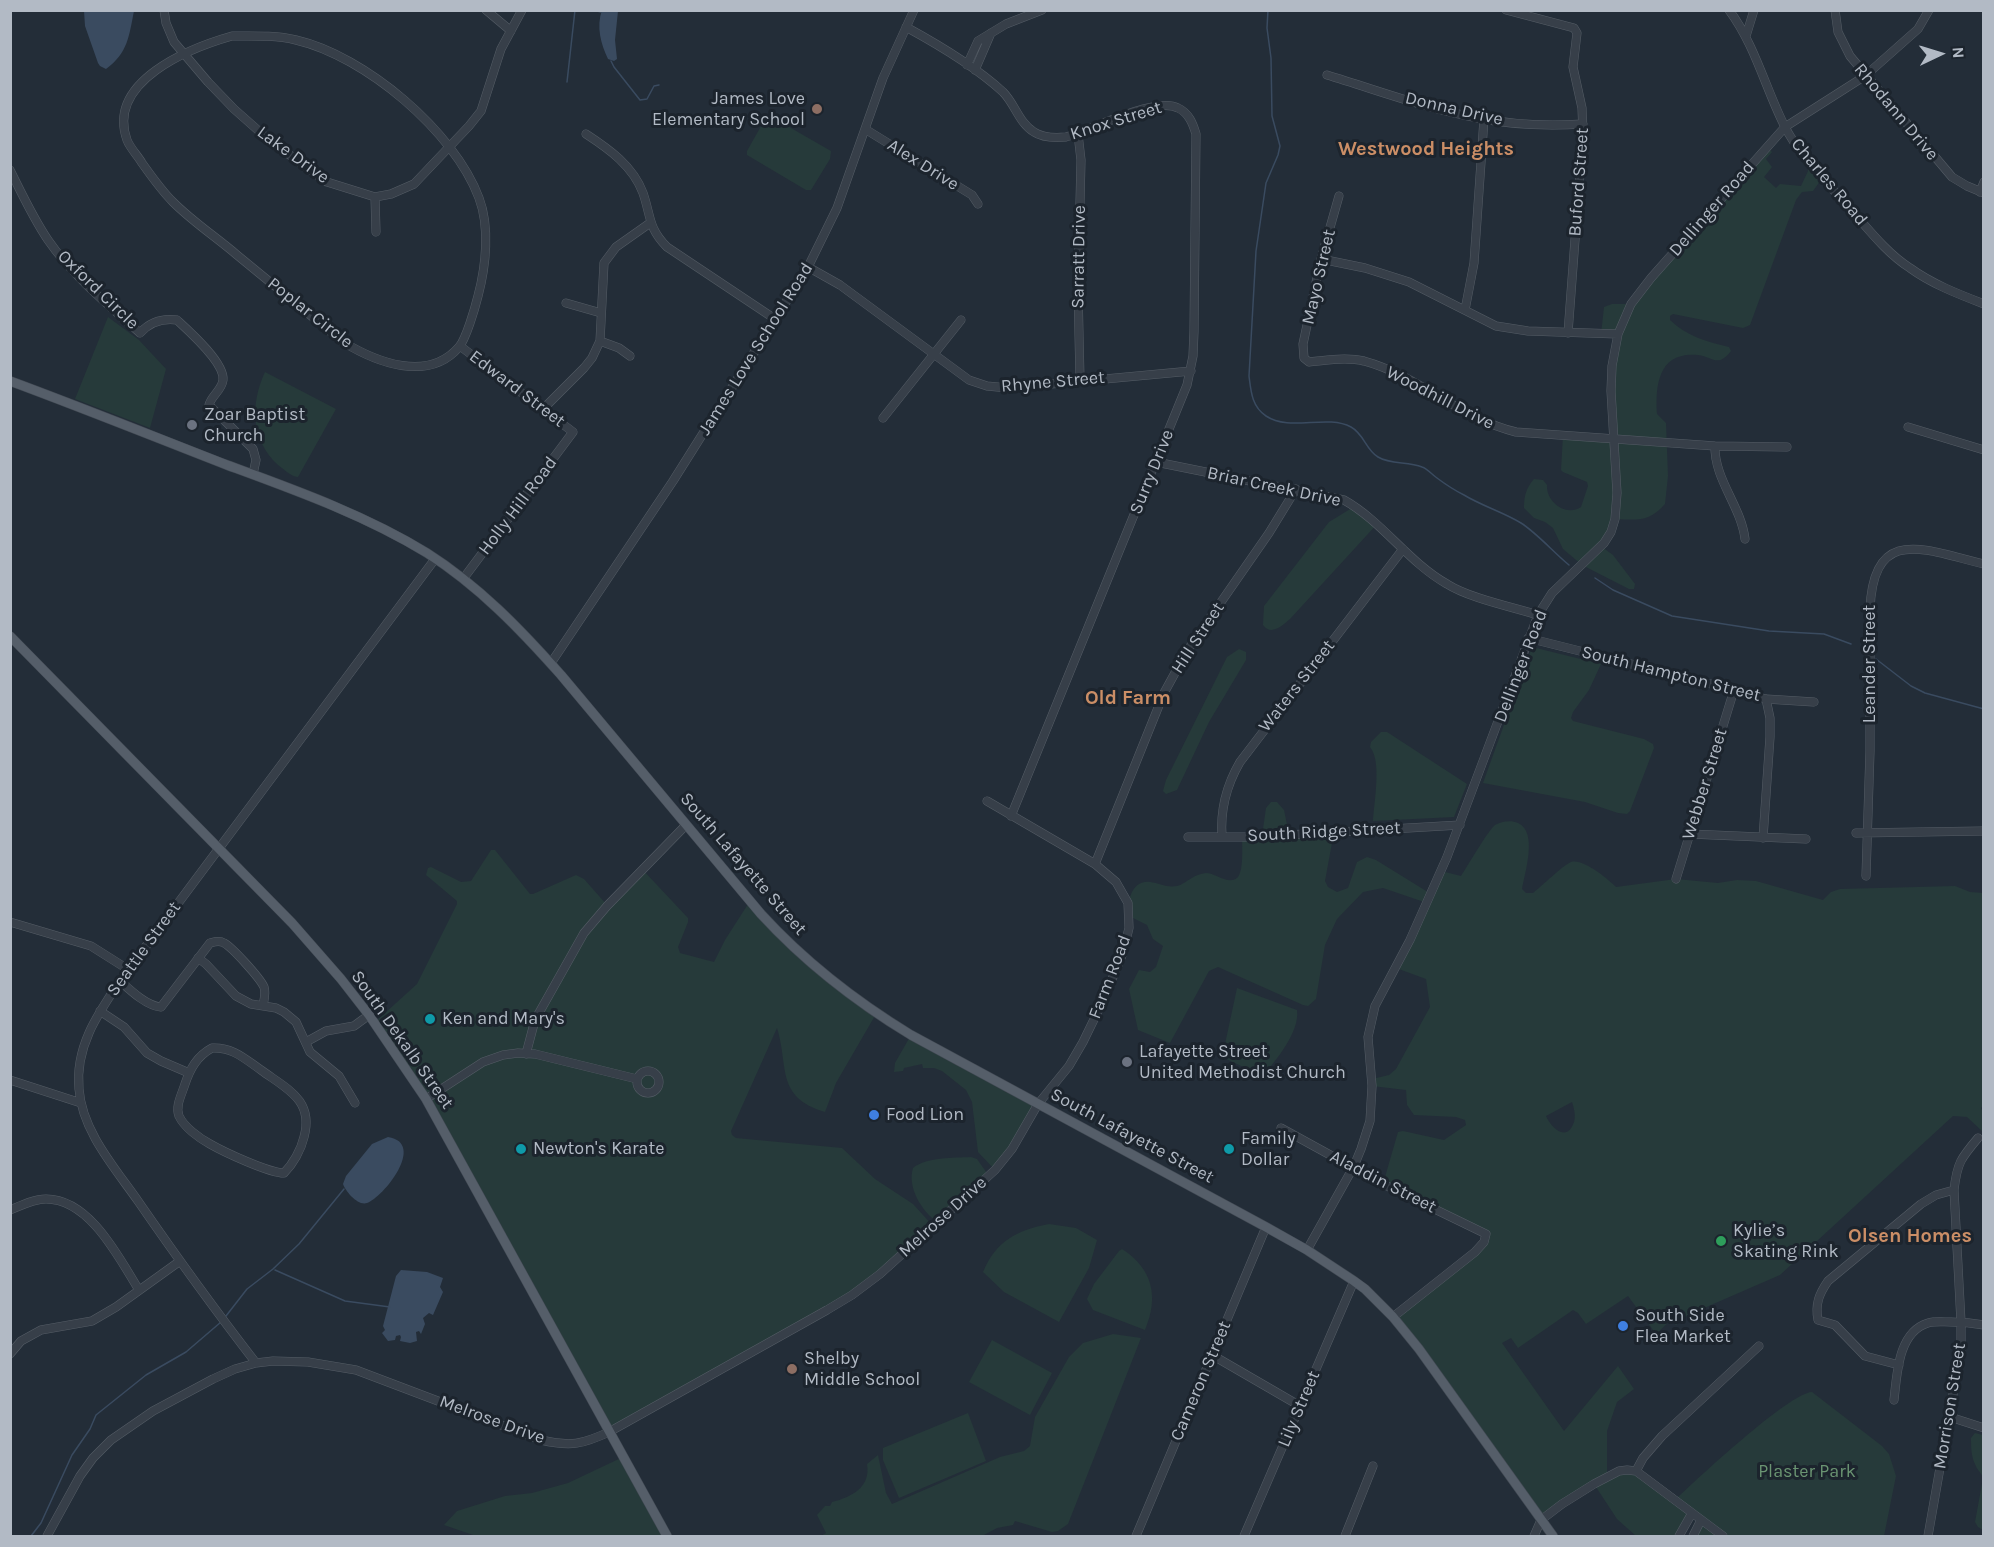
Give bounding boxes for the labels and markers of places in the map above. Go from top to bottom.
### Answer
place label: James Love Elementary School [652,88,805,130]
marker: James Love Elementary School [810,102,824,116]
place label: Zoar Baptist Church [204,404,305,446]
marker: Zoar Baptist Church [185,418,199,432]
place label: Ken and Mary's [442,1008,565,1030]
marker: Ken and Mary's [423,1012,437,1026]
place label: Lafayette Street United Methodist Church [1139,1041,1346,1084]
marker: Lafayette Street United Methodist Church [1120,1055,1134,1069]
place label: Food Lion [886,1104,964,1126]
marker: Food Lion [867,1108,881,1122]
place label: Family Dollar [1241,1128,1296,1170]
place label: Newton's Karate [533,1138,665,1160]
marker: Newton's Karate [514,1142,528,1156]
marker: Family Dollar [1222,1142,1236,1156]
place label: Kylie’s Skating Rink [1733,1220,1839,1262]
marker: Kylie’s Skating Rink [1714,1234,1728,1248]
place label: South Side Flea Market [1635,1305,1731,1348]
marker: South Side Flea Market [1616,1319,1630,1333]
place label: Shelby Middle School [804,1348,920,1390]
marker: Shelby Middle School [785,1362,799,1376]

